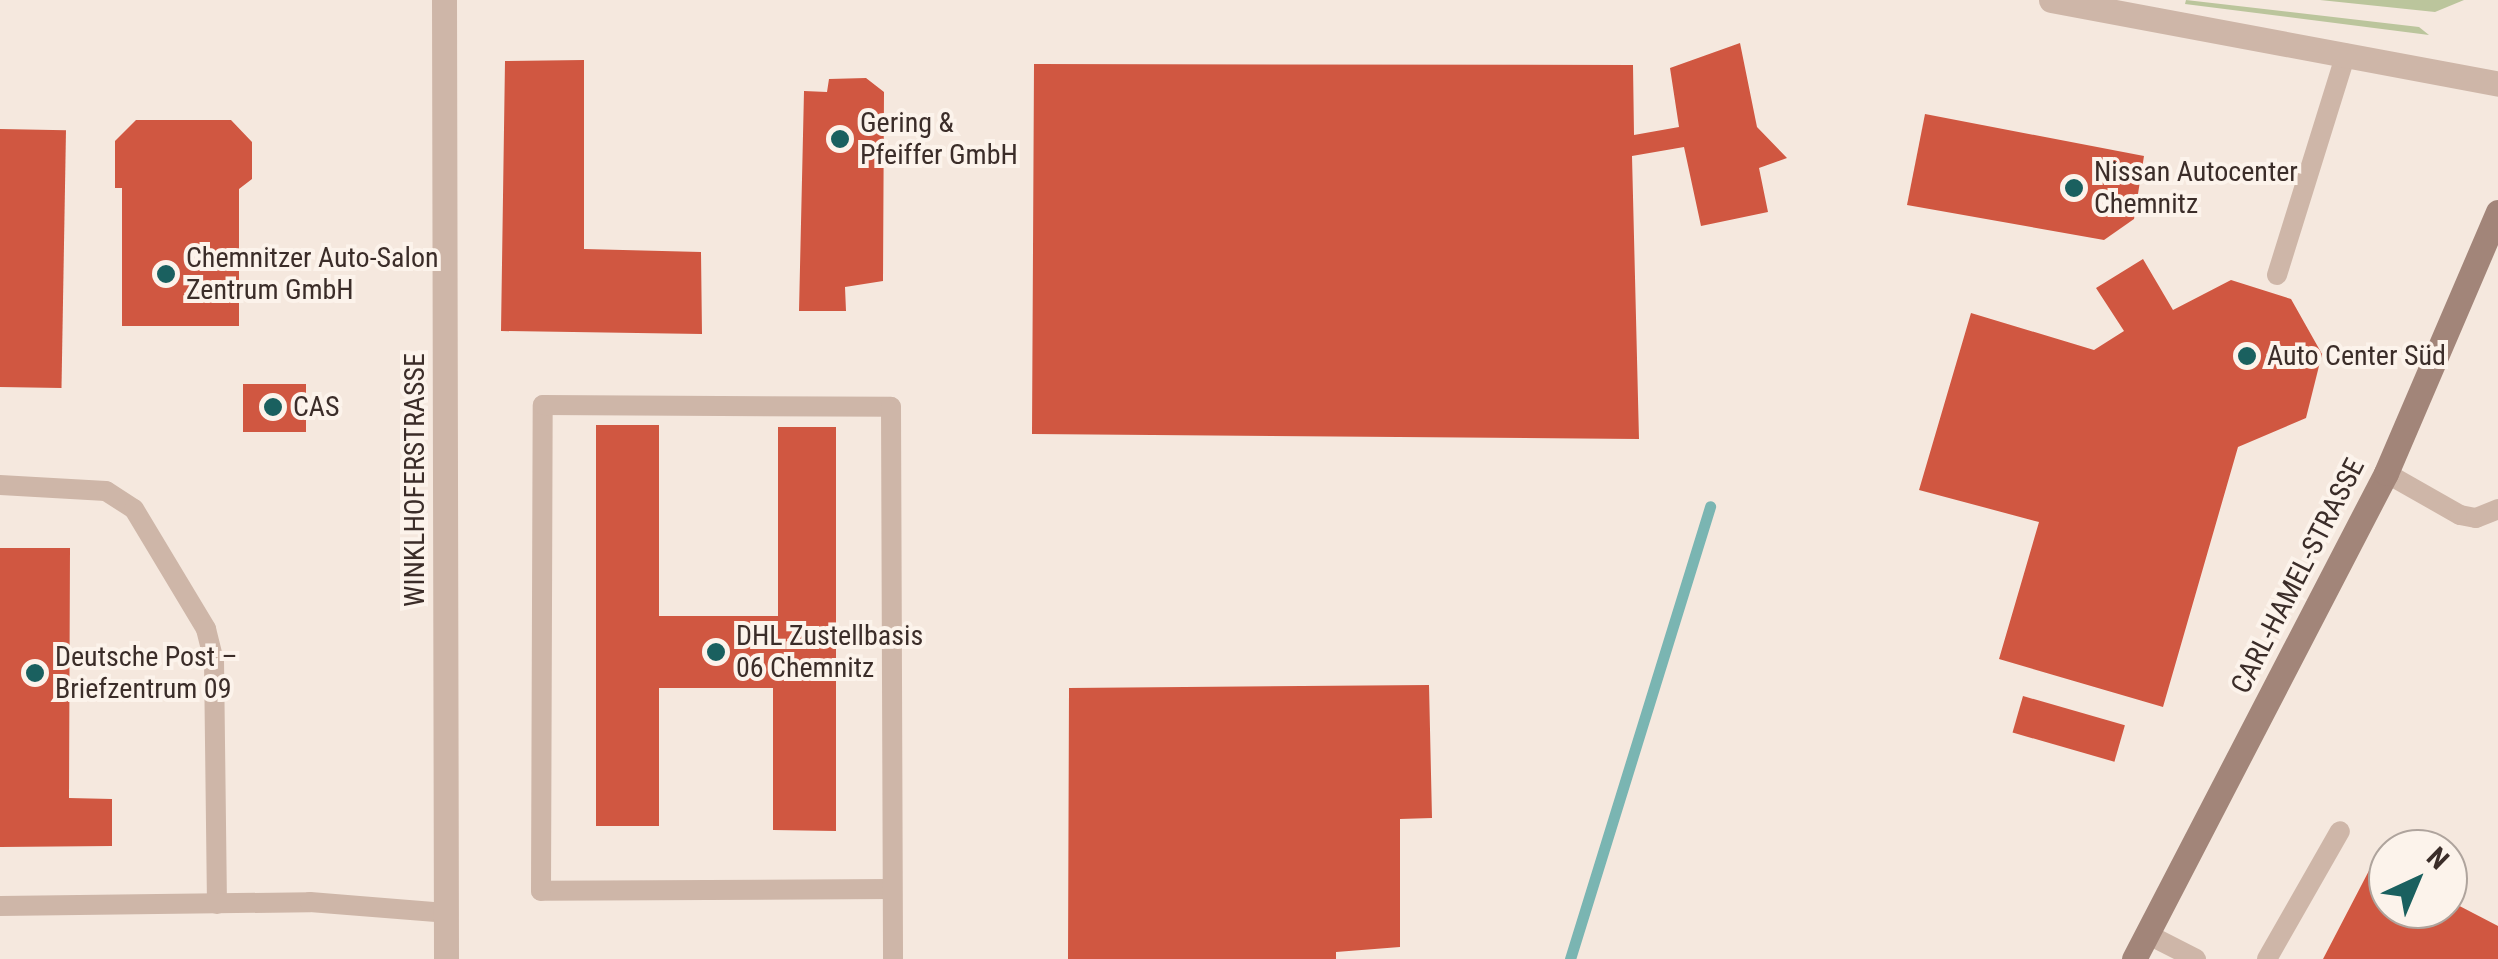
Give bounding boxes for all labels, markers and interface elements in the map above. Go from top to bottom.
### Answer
place label: Gering & Pfeiffer GmbH [860,106,1018,172]
marker: Gering & Pfeiffer GmbH [829,128,851,150]
place label: Nissan Autocenter Chemnitz [2094,155,2298,221]
marker: Nissan Autocenter Chemnitz [2063,177,2085,199]
place label: Chemnitzer Auto-Salon Zentrum GmbH [186,241,439,307]
marker: Chemnitzer Auto-Salon Zentrum GmbH [155,263,177,285]
place label: Auto Center Süd [2267,339,2446,373]
marker: Auto Center Süd [2236,345,2258,367]
street label: WINKLHOFERSTRASSE [398,353,432,607]
place label: CAS [293,390,340,424]
marker: CAS [262,396,284,418]
street label: CARL-HAMEL-STRASSE [2224,453,2372,699]
place label: DHL Zustellbasis 06 Chemnitz [736,619,923,685]
place label: Deutsche Post – Briefzentrum 09 [55,640,238,706]
marker: DHL Zustellbasis 06 Chemnitz [705,641,727,663]
marker: Deutsche Post – Briefzentrum 09 [24,662,46,684]
north arrow [2368,829,2468,929]
text: N [2420,841,2455,876]

